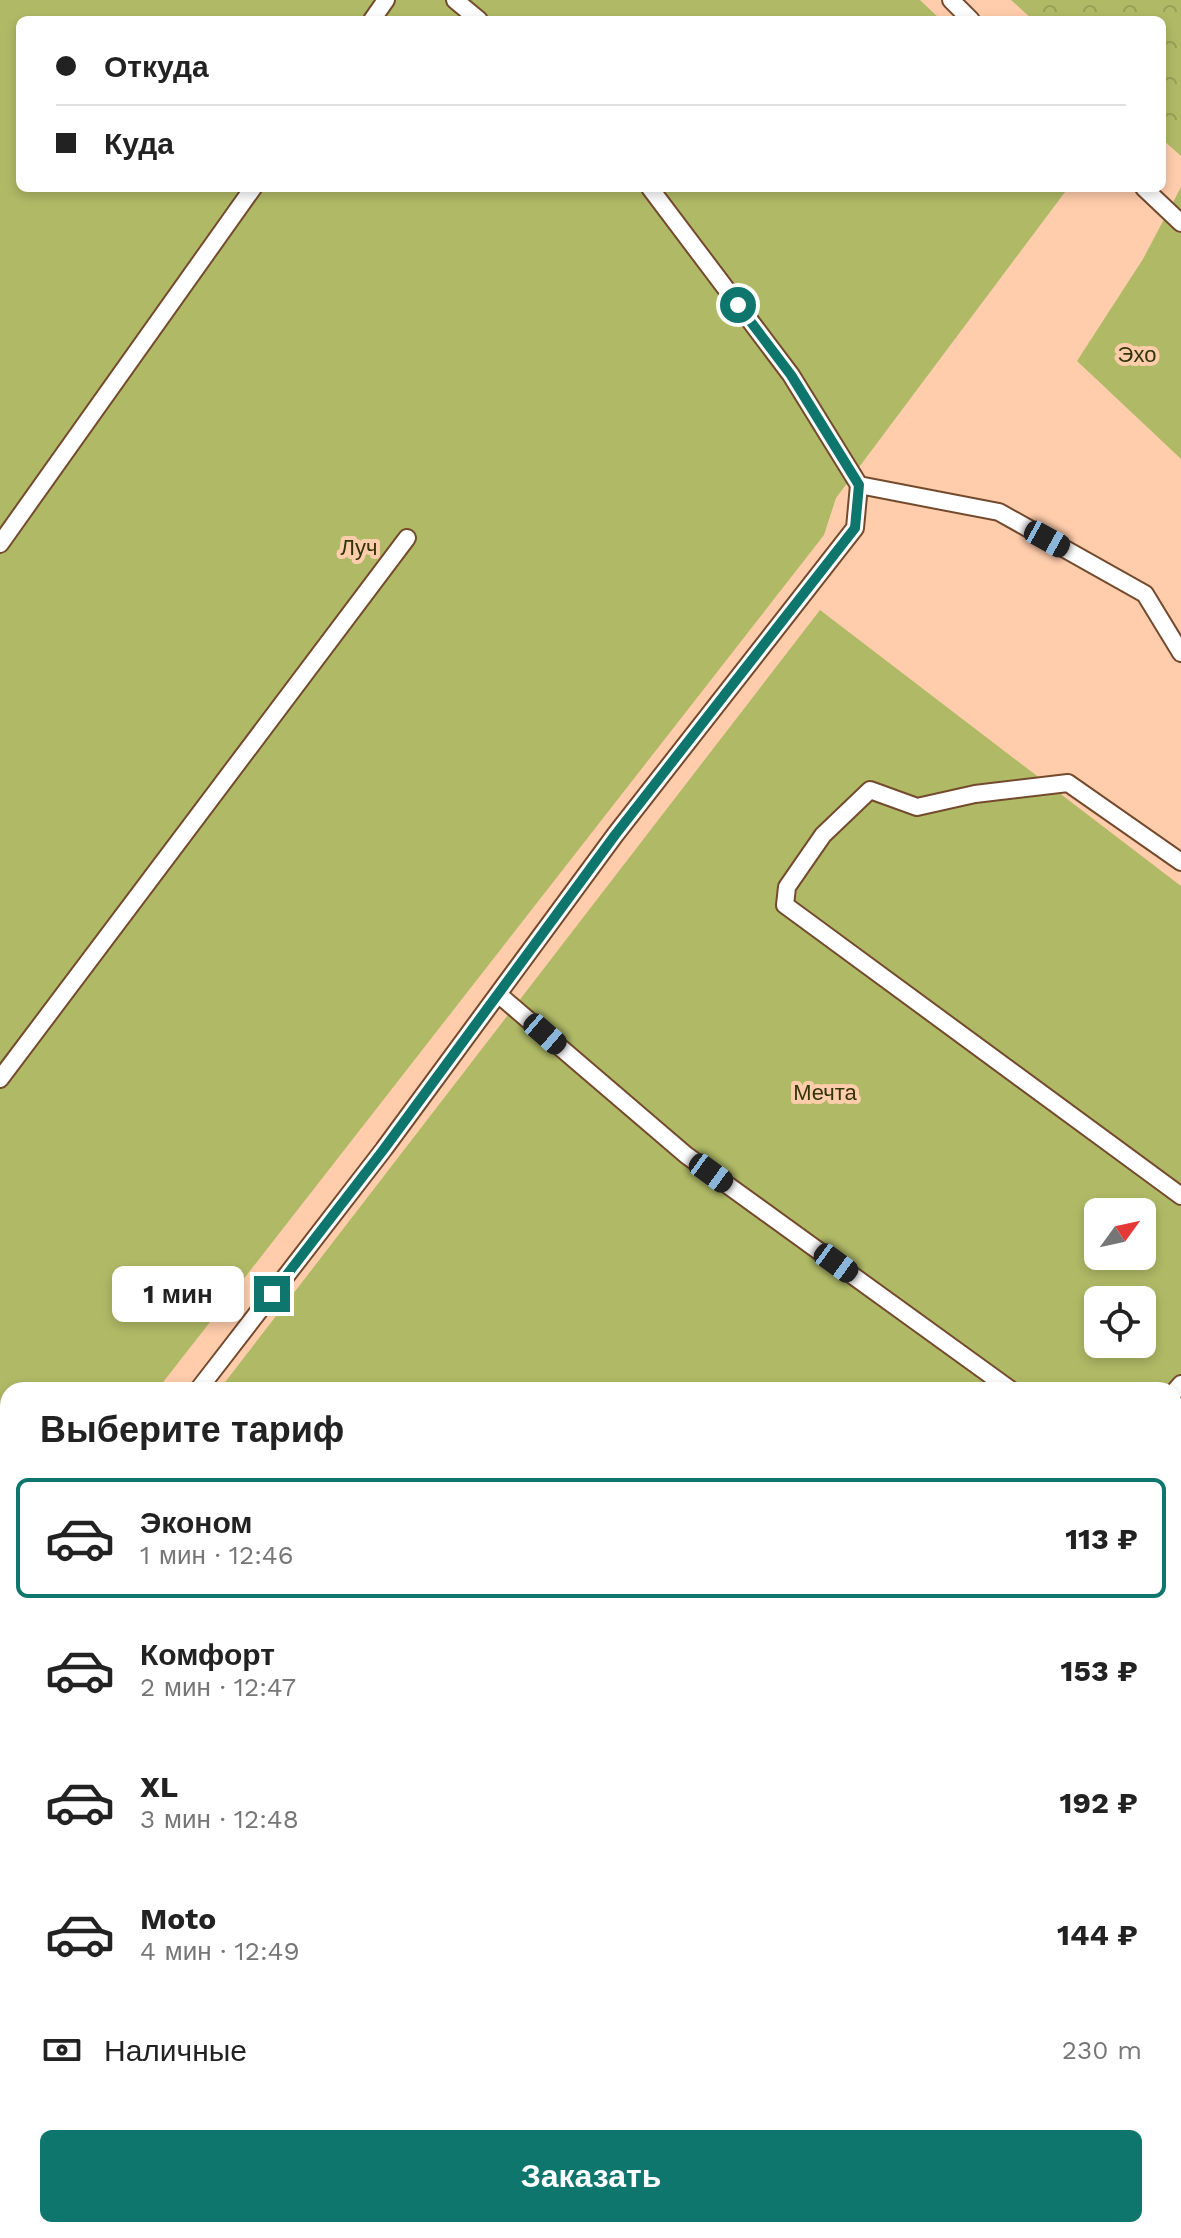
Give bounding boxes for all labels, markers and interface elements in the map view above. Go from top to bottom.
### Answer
text: Откуда [104,49,209,84]
text: Куда [104,126,174,161]
route start [720,287,756,323]
park label: Эхо [1118,342,1156,367]
car [1020,517,1074,561]
park label: Луч [340,535,378,560]
car [519,1009,571,1059]
park label: Мечта [793,1080,858,1105]
car [685,1149,737,1197]
north arrow [1084,1198,1156,1270]
map controls [1084,1198,1156,1358]
car [810,1239,862,1287]
callout: 1 мин [112,1266,244,1322]
route end [254,1276,290,1312]
text: 1 мин [143,1279,213,1309]
button: locate [1084,1286,1156,1358]
text: Выберите тариф [40,1409,344,1451]
icon: car [44,1502,116,1574]
text: Эконом [140,1505,253,1540]
text: 113 ₽ [1065,1521,1138,1556]
text: 1 мин · 12:46 [140,1540,294,1570]
icon: car [44,1634,116,1706]
text: Комфорт [140,1637,275,1672]
text: 153 ₽ [1061,1653,1138,1688]
text: 2 мин · 12:47 [140,1672,296,1702]
icon: car [44,1766,116,1838]
text: XL [140,1769,178,1804]
text: 192 ₽ [1059,1785,1138,1820]
text: 3 мин · 12:48 [140,1804,299,1834]
icon: car [44,1898,116,1970]
text: Moto [140,1901,216,1936]
text: 144 ₽ [1057,1917,1138,1952]
text: 4 мин · 12:49 [140,1936,300,1966]
icon: cash [40,2028,84,2072]
text: Наличные [104,2033,247,2068]
text: 230 m [1062,2035,1142,2065]
button: Заказать [40,2130,1142,2222]

